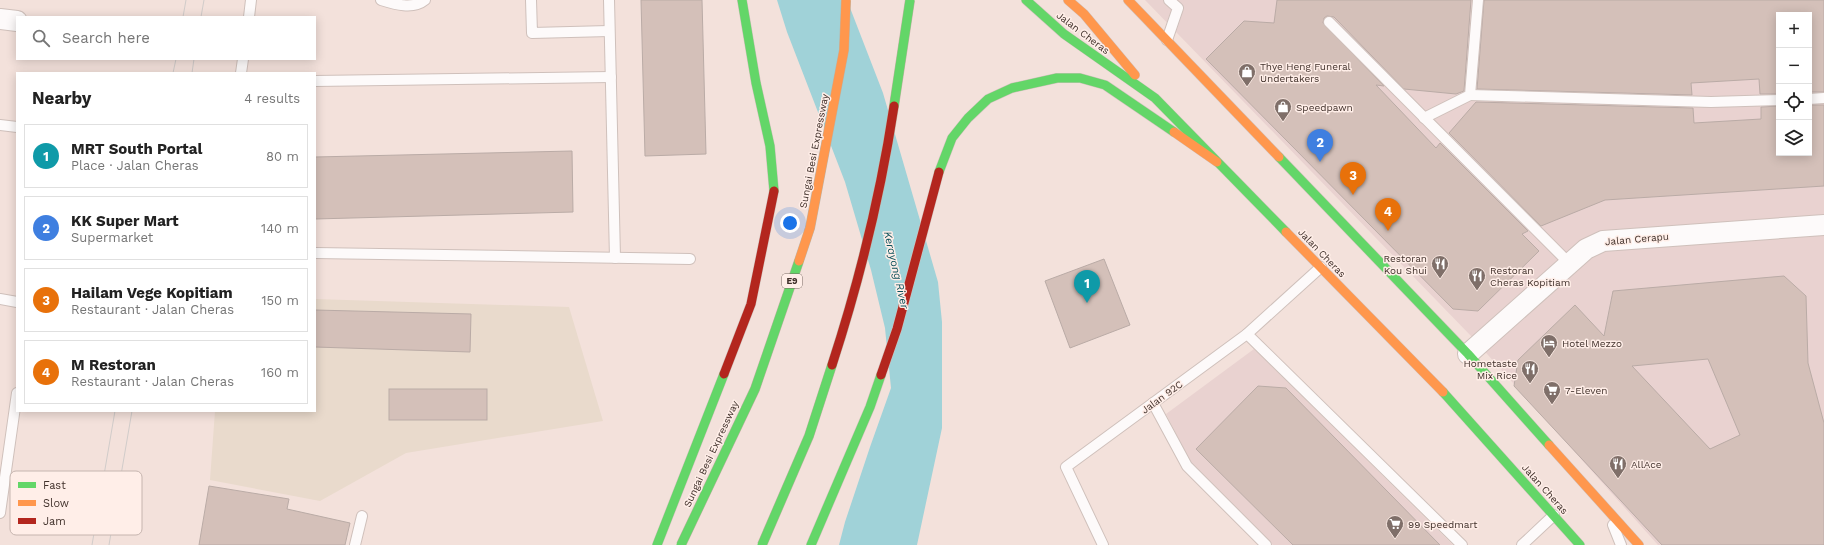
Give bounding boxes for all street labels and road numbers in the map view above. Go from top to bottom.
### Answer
street label: Jalan Cheras [1054,10,1112,56]
street label: Sungai Besi Expressway [798,92,831,209]
street label: Jalan Cheras [1296,226,1348,280]
street label: Jalan Cerapu [1605,231,1669,247]
road number: E9 [782,274,802,288]
street label: Jalan 92C [1139,378,1185,416]
street label: Sungai Besi Expressway [681,398,741,509]
street label: Jalan Cheras [1520,462,1570,516]

